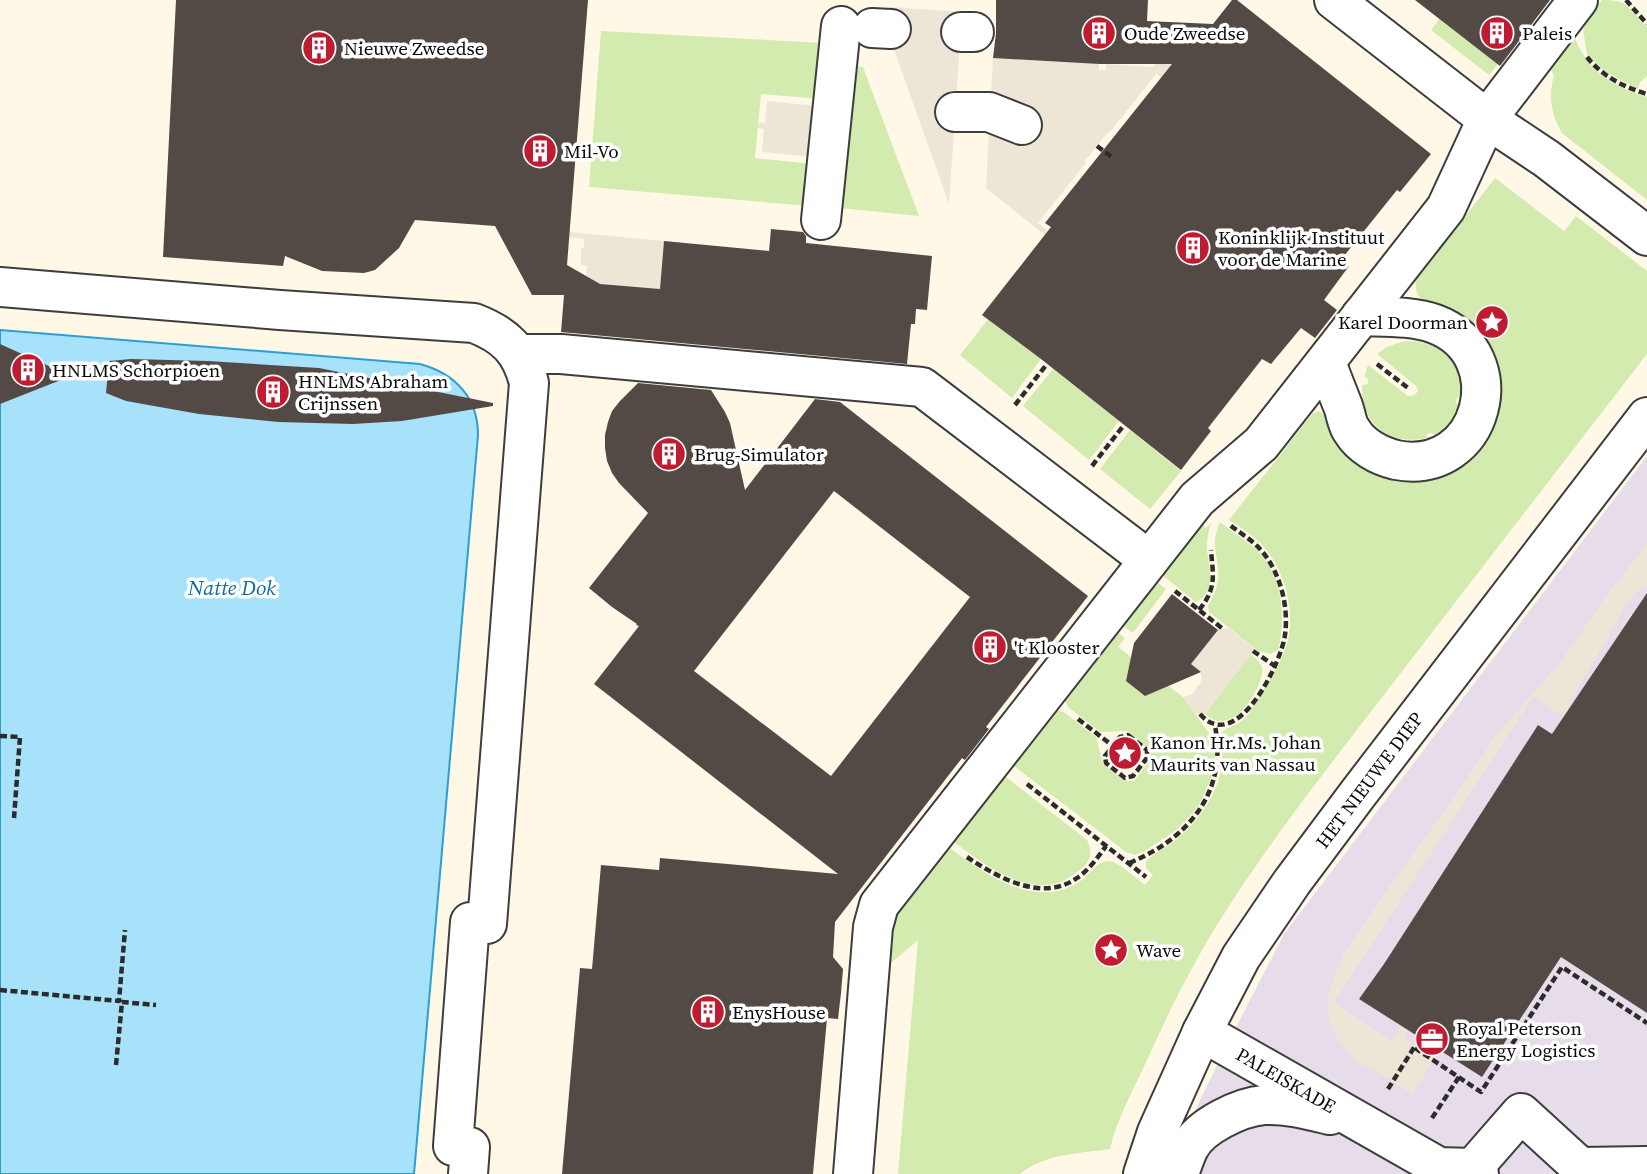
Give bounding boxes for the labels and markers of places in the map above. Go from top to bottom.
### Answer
building icon: Oude Zweedse [1080,14,1118,52]
building icon: Paleis [1478,14,1516,52]
place label: Oude Zweedse [1124,20,1245,46]
place label: Paleis [1522,20,1572,46]
building icon: Nieuwe Zweedse [300,29,338,67]
place label: Nieuwe Zweedse [344,35,484,61]
building icon: Mil-Vo [521,132,559,170]
place label: Mil-Vo [564,138,619,164]
place label: Koninklijk Instituut voor de Marine [1218,224,1385,272]
building icon: Koninklijk Instituut voor de Marine [1174,229,1212,267]
place icon: Karel Doorman [1473,303,1511,341]
place label: Karel Doorman [1338,309,1468,335]
building icon: HNLMS Schorpioen [9,351,47,389]
place label: HNLMS Schorpioen [52,357,220,383]
place label: HNLMS Abraham Crijnssen [298,368,448,416]
building icon: HNLMS Abraham Crijnssen [254,373,292,411]
building icon: Brug-Simulator [650,435,688,473]
place label: Brug-Simulator [694,441,824,467]
building icon: 't Klooster [971,628,1009,666]
place label: 't Klooster [1014,634,1099,660]
place label: Kanon Hr.Ms. Johan Maurits van Nassau [1150,729,1321,777]
place icon: Kanon Hr.Ms. Johan Maurits van Nassau [1106,734,1144,772]
place icon: Wave [1092,931,1130,969]
place label: Wave [1136,937,1181,963]
building icon: EnysHouse [689,993,727,1031]
place label: EnysHouse [732,999,826,1025]
place label: Royal Peterson Energy Logistics [1456,1015,1596,1063]
office icon: Royal Peterson Energy Logistics [1413,1020,1451,1058]

